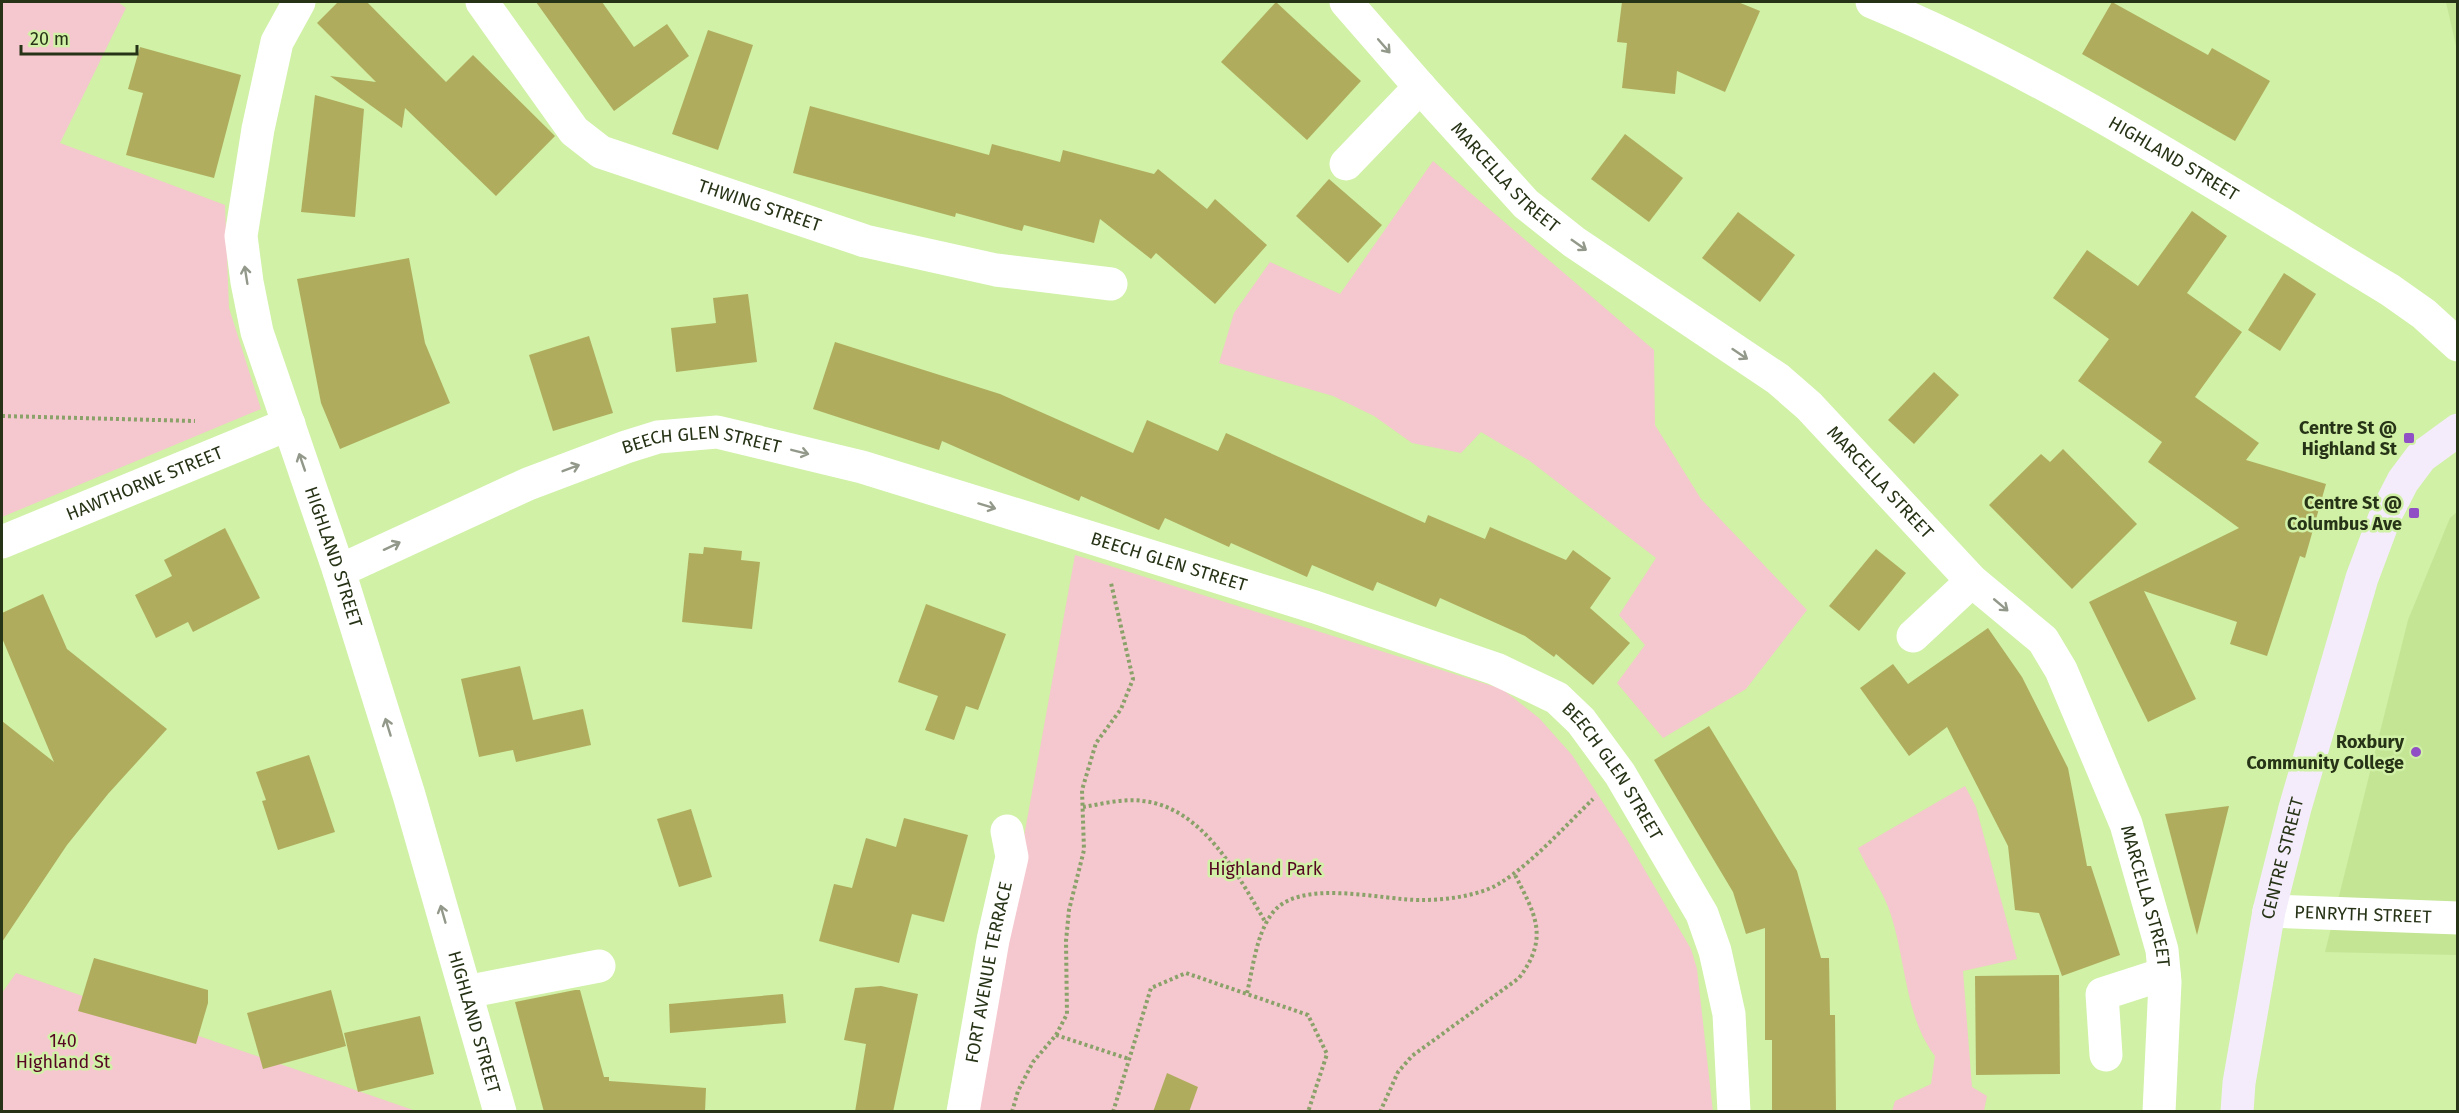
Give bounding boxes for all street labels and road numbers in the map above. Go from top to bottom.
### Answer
street label: HIGHLAND STREET [2105,112,2243,206]
street label: MARCELLA STREET [1446,118,1564,238]
street label: THWING STREET [695,175,825,237]
street label: BEECH GLEN STREET [619,421,784,459]
street label: MARCELLA STREET [1822,421,1938,544]
street label: HAWTHORNE STREET [63,441,227,525]
street label: HIGHLAND STREET [300,483,367,631]
street label: BEECH GLEN STREET [1088,527,1250,597]
street label: BEECH GLEN STREET [1557,698,1667,844]
street label: CENTRE STREET [2257,794,2309,921]
street label: MARCELLA STREET [2116,823,2175,968]
street label: FORT AVENUE TERRACE [961,879,1017,1065]
street label: PENRYTH STREET [2294,901,2433,928]
street label: HIGHLAND STREET [443,948,505,1097]

